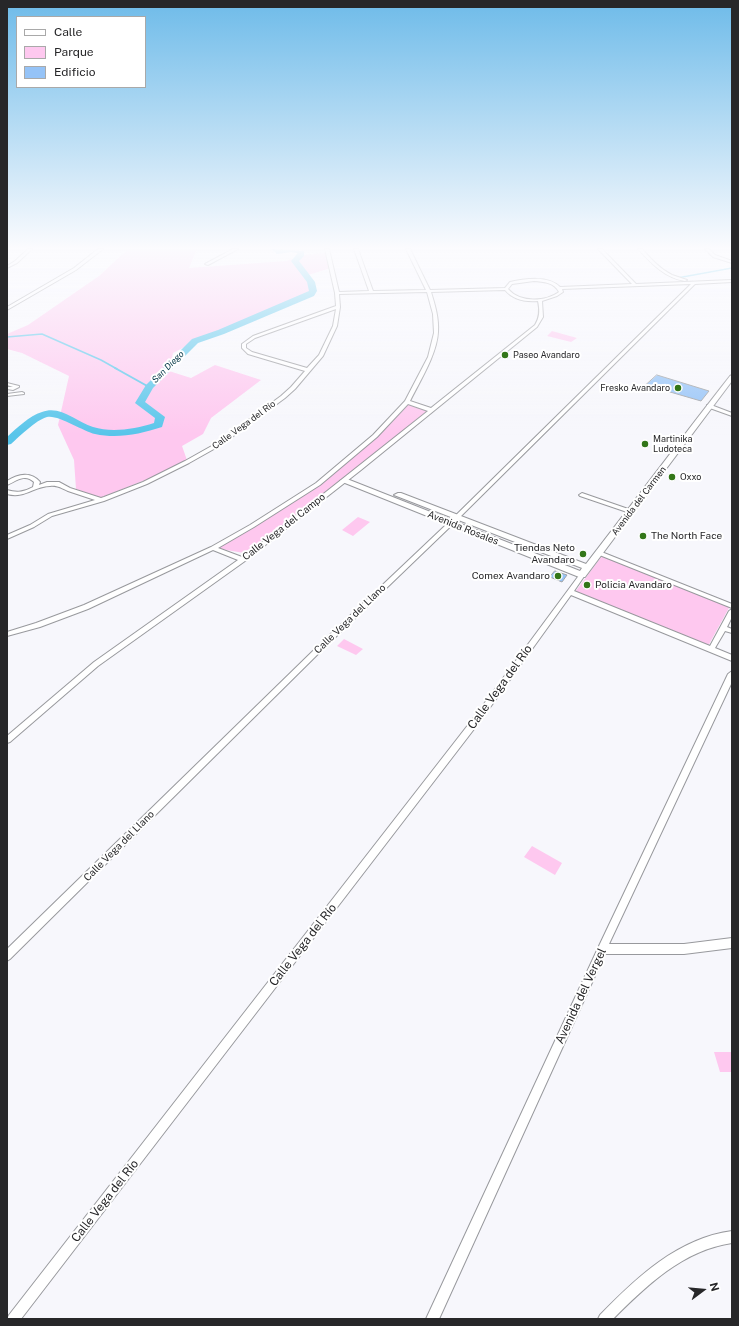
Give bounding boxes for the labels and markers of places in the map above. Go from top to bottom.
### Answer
marker: Paseo Avandaro [500,350,510,360]
place label: Paseo Avandaro [513,350,580,360]
place label: Fresko Avandaro [600,383,670,393]
marker: Fresko Avandaro [673,383,683,393]
place label: Martinika Ludoteca [653,434,692,455]
marker: Martinika Ludoteca [640,439,650,449]
marker: Oxxo [667,472,677,482]
place label: Oxxo [680,472,701,482]
place label: The North Face [651,530,722,542]
marker: The North Face [638,531,648,541]
place label: Tiendas Neto Avandaro [514,542,575,566]
marker: Tiendas Neto Avandaro [578,549,588,559]
place label: Comex Avandaro [472,570,550,582]
marker: Comex Avandaro [553,571,563,581]
place label: Policia Avandaro [595,579,672,591]
marker: Policia Avandaro [582,580,592,590]

